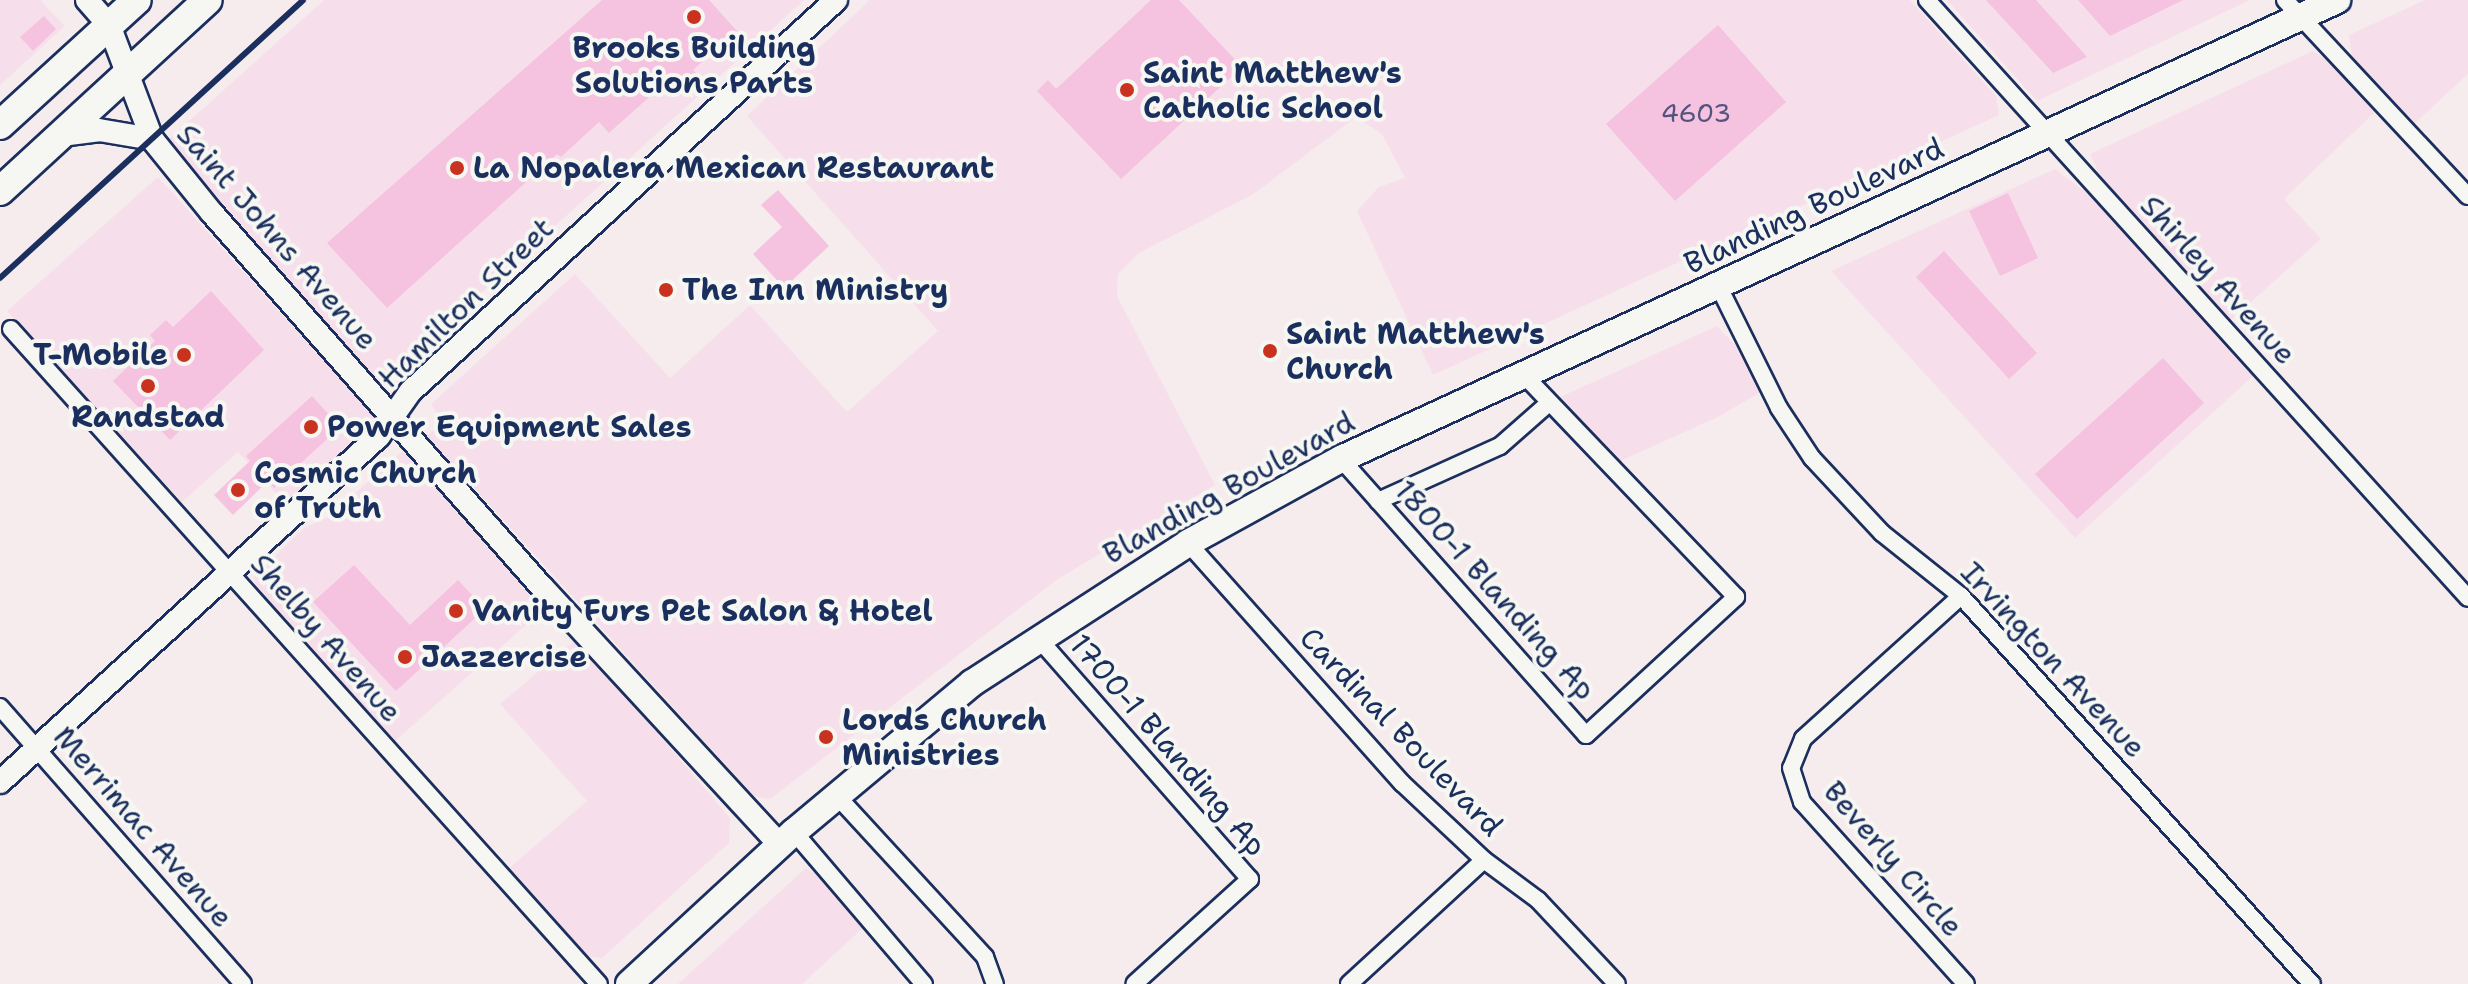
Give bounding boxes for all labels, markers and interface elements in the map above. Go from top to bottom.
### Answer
marker: Brooks Building Solutions Parts [685,8,703,26]
place label: Brooks Building Solutions Parts [573,30,815,100]
place label: Saint Matthew's Catholic School [1143,55,1402,126]
marker: Saint Matthew's Catholic School [1118,81,1136,99]
house number: 4603 [1661,97,1731,129]
street label: Saint Johns Avenue [169,117,385,357]
street label: Blanding Boulevard [1679,130,1949,282]
place label: La Nopalera Mexican Restaurant [473,150,994,186]
marker: La Nopalera Mexican Restaurant [448,159,466,177]
street label: Shirley Avenue [2133,188,2303,372]
street label: Hamilton Street [371,210,561,396]
place label: The Inn Ministry [682,272,948,308]
marker: The Inn Ministry [657,281,675,299]
place label: Saint Matthew's Church [1286,316,1545,386]
place label: T-Mobile [33,337,168,373]
marker: Saint Matthew's Church [1261,342,1279,360]
marker: T-Mobile [175,346,193,364]
marker: Randstad [139,377,157,395]
place label: Randstad [71,399,225,435]
street label: Blanding Boulevard [1097,404,1361,572]
place label: Power Equipment Sales [327,409,692,445]
marker: Power Equipment Sales [302,418,320,436]
place label: Cosmic Church of Truth [254,455,477,526]
street label: 1800-1 Blanding Ap [1387,473,1603,707]
marker: Cosmic Church of Truth [229,481,247,499]
street label: Shelby Avenue [243,546,409,730]
street label: Irvington Avenue [1953,555,2153,765]
place label: Vanity Furs Pet Salon & Hotel [472,593,933,629]
marker: Vanity Furs Pet Salon & Hotel [447,602,465,620]
street label: Cardinal Boulevard [1292,620,1510,844]
street label: 1700-1 Blanding Ap [1062,627,1274,863]
place label: Jazzercise [421,639,587,675]
marker: Jazzercise [396,648,414,666]
place label: Lords Church Ministries [842,702,1047,772]
street label: Merrimac Avenue [46,719,240,935]
marker: Lords Church Ministries [817,728,835,746]
street label: Beverly Circle [1816,774,1970,944]

